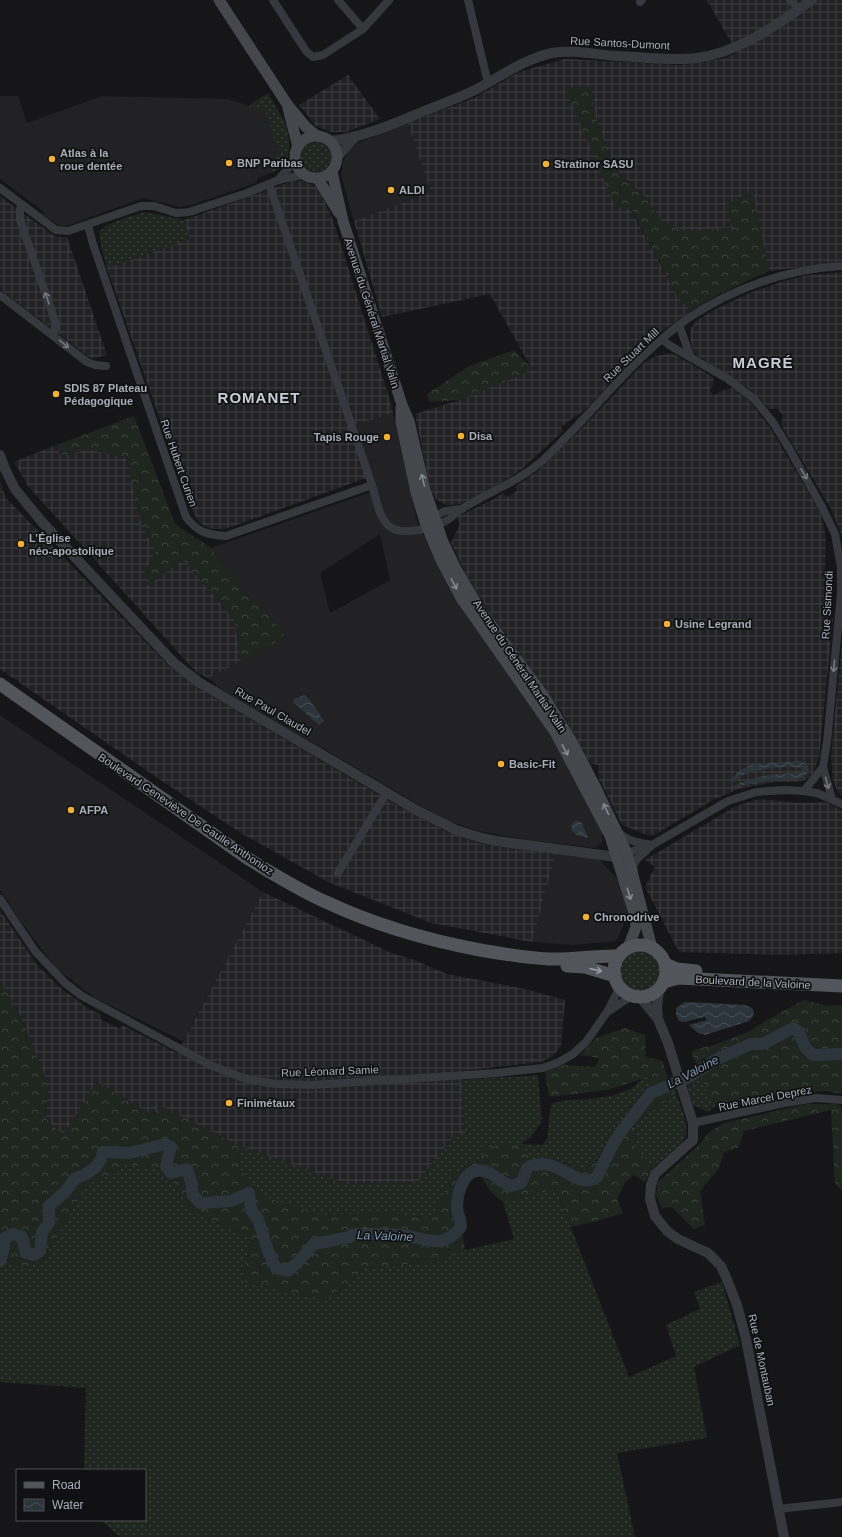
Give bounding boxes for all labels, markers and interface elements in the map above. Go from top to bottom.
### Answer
street label: Rue Santos-Dumont [570,34,670,52]
place label: Atlas à la roue dentée [60,147,122,172]
marker: Atlas à la roue dentée [47,154,57,164]
place label: BNP Paribas [237,157,303,169]
marker: BNP Paribas [224,158,234,168]
place label: Stratinor SASU [554,158,634,170]
marker: Stratinor SASU [541,159,551,169]
place label: ALDI [399,184,425,196]
marker: ALDI [386,185,396,195]
street label: Avenue du Général Martial Valin [342,236,402,390]
one-way arrow [42,292,50,304]
street label: Rue Stuart Mill [601,326,661,384]
one-way arrow [59,339,70,348]
district label: MAGRÉ [733,354,793,371]
place label: SDIS 87 Plateau Pédagogique [64,382,147,407]
marker: SDIS 87 Plateau Pédagogique [51,389,61,399]
district label: ROMANET [218,389,300,406]
street label: Rue Hubert Curien [158,418,200,508]
place label: Disa [469,430,493,442]
place label: Tapis Rouge [314,431,379,443]
marker: Disa [456,431,466,441]
marker: Tapis Rouge [382,432,392,442]
one-way arrow [800,468,808,480]
one-way arrow [418,473,426,486]
place label: L’Église néo-apostolique [29,532,114,557]
marker: L’Église néo-apostolique [16,539,26,549]
street label: Rue Sismondi [819,570,835,640]
one-way arrow [450,578,458,590]
street label: Avenue du Général Martial Valin [471,597,569,735]
place label: Usine Legrand [675,618,751,630]
marker: Usine Legrand [662,619,672,629]
one-way arrow [831,659,838,672]
street label: Rue Paul Claudel [233,684,313,738]
one-way arrow [562,744,569,756]
street label: Boulevard Geneviève De Gaulle Anthonioz [96,751,276,877]
place label: Basic-Fit [509,758,556,770]
marker: Basic-Fit [496,759,506,769]
one-way arrow [824,776,831,789]
one-way arrow [602,803,609,815]
place label: AFPA [79,804,108,816]
marker: AFPA [66,805,76,815]
one-way arrow [625,888,633,900]
place label: Chronodrive [594,911,659,923]
marker: Chronodrive [581,912,591,922]
one-way arrow [589,966,602,974]
street label: Boulevard de la Valoine [695,973,811,991]
water label: La Valoine [665,1052,721,1091]
street label: Rue Léonard Samie [281,1063,379,1079]
street label: Rue Marcel Deprez [717,1083,813,1113]
place label: Finimétaux [237,1097,296,1109]
marker: Finimétaux [224,1098,234,1108]
water label: La Valoine [357,1228,414,1244]
street label: Rue de Montauban [746,1313,778,1407]
legend [16,1469,146,1521]
text: Road [52,1478,81,1492]
text: Water [52,1498,84,1512]

